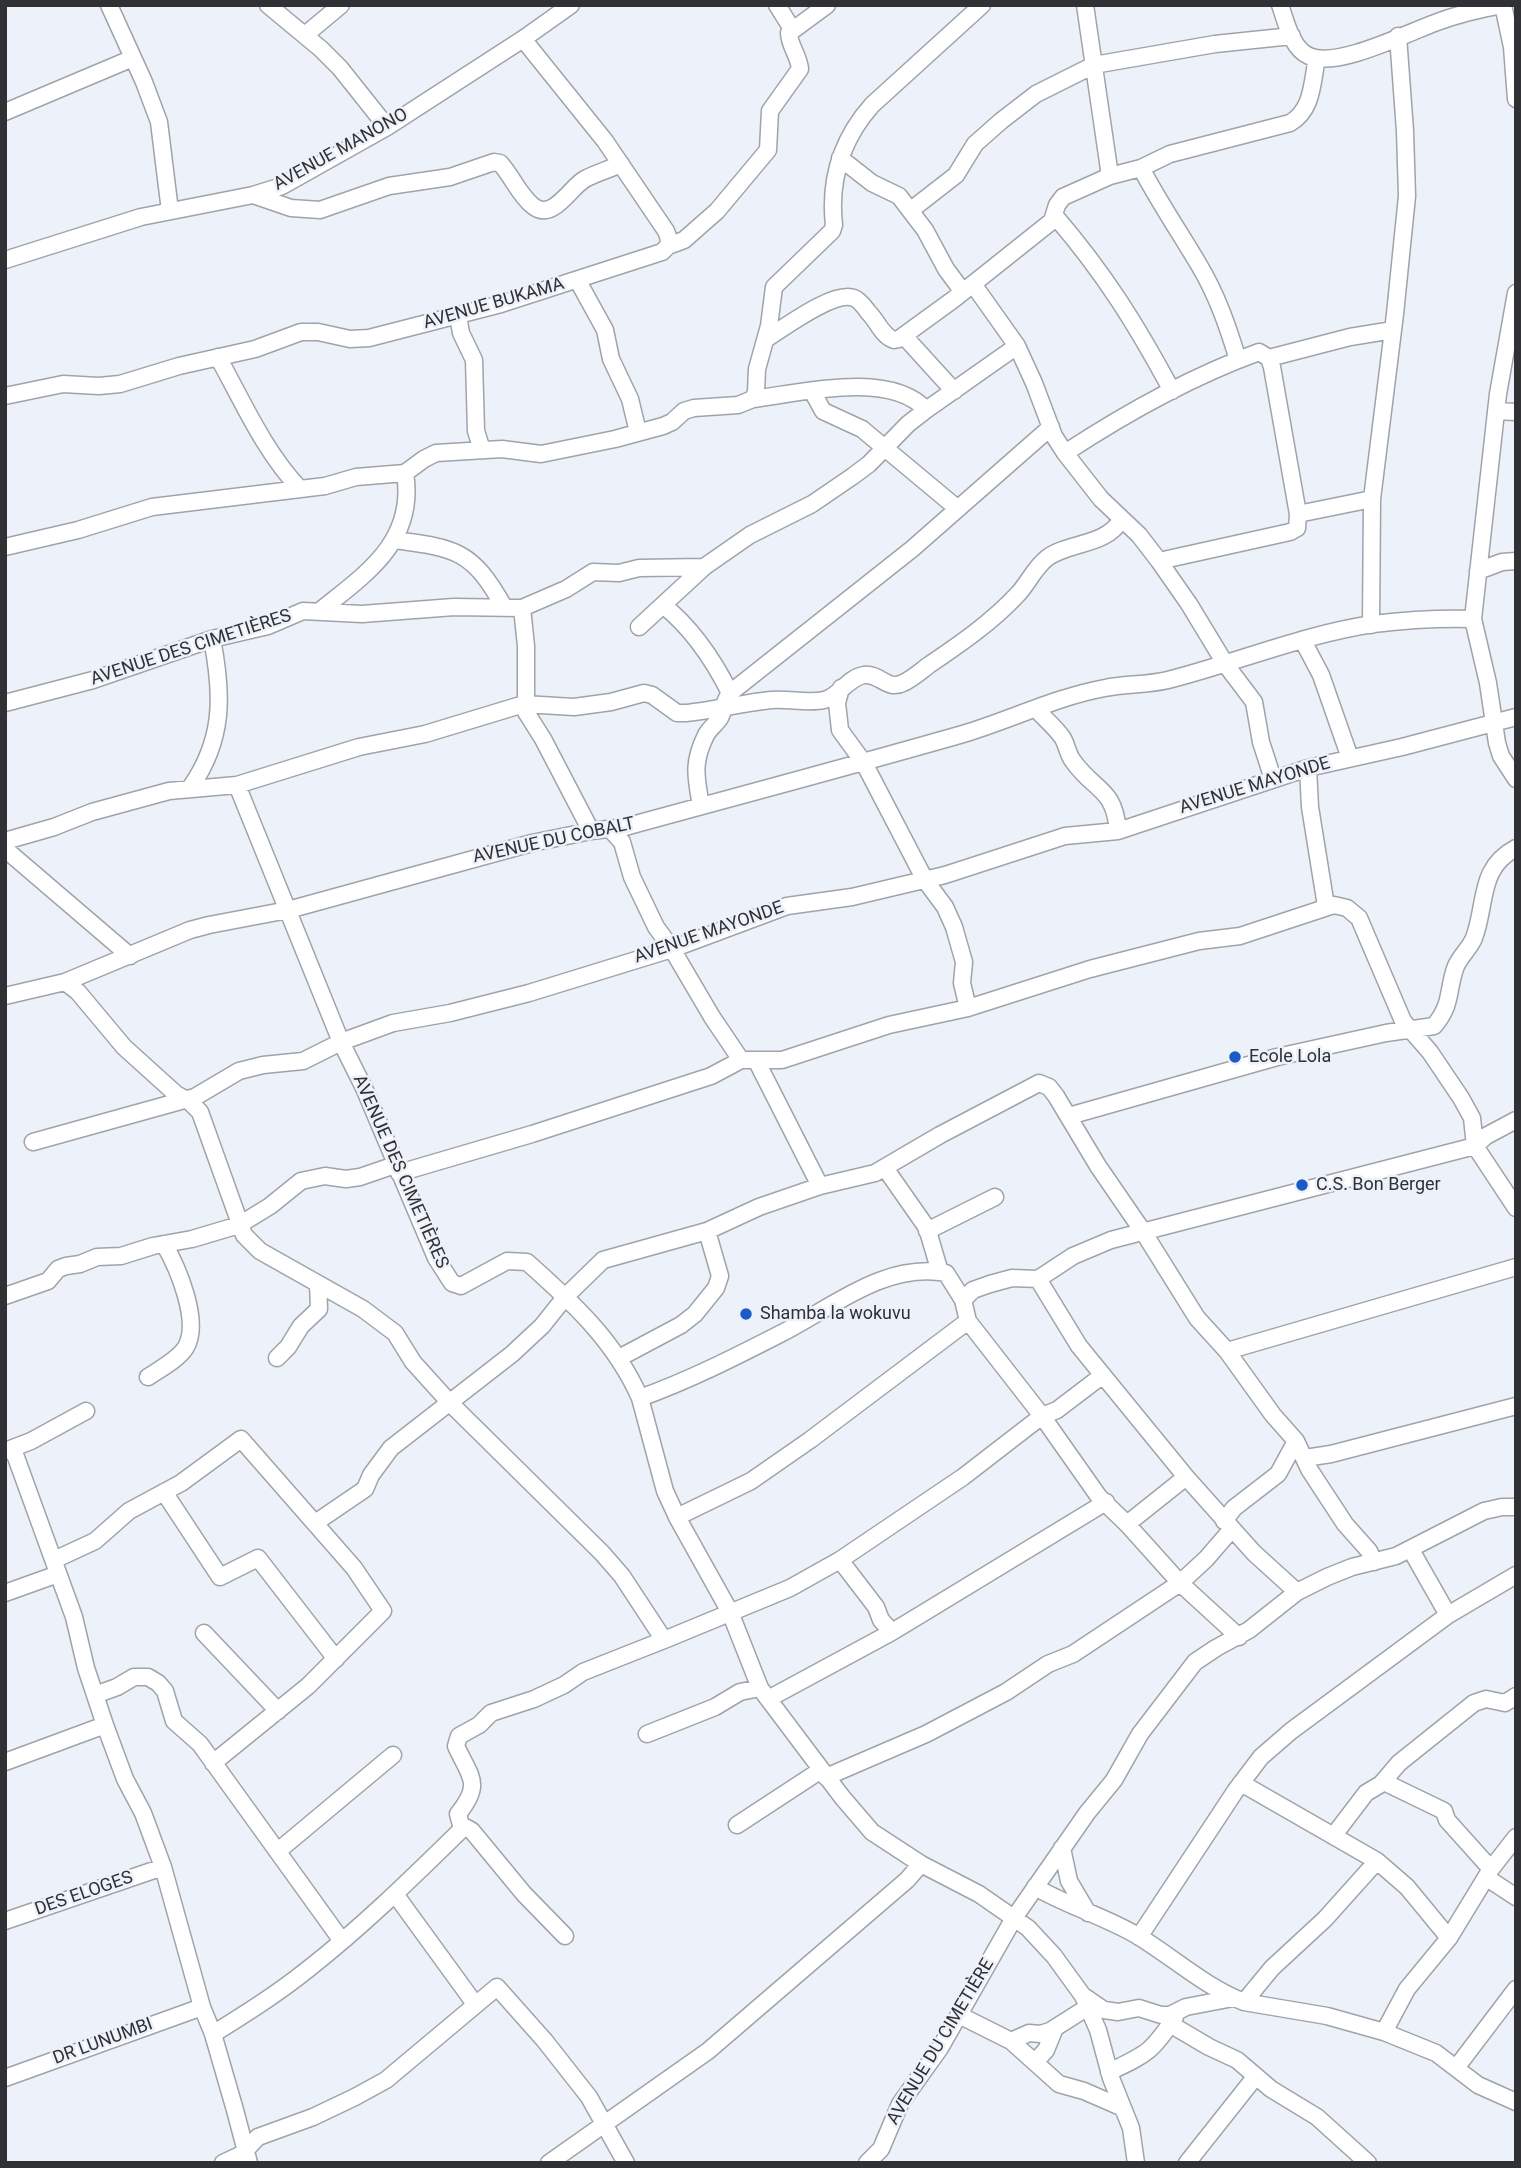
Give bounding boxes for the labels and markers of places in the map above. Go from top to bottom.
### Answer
place label: Ecole Lola [1249,1046,1331,1068]
marker: Ecole Lola [1227,1049,1243,1065]
place label: C.S. Bon Berger [1316,1174,1441,1196]
marker: C.S. Bon Berger [1294,1177,1310,1193]
place label: Shamba la wokuvu [760,1303,911,1325]
marker: Shamba la wokuvu [738,1306,754,1322]

